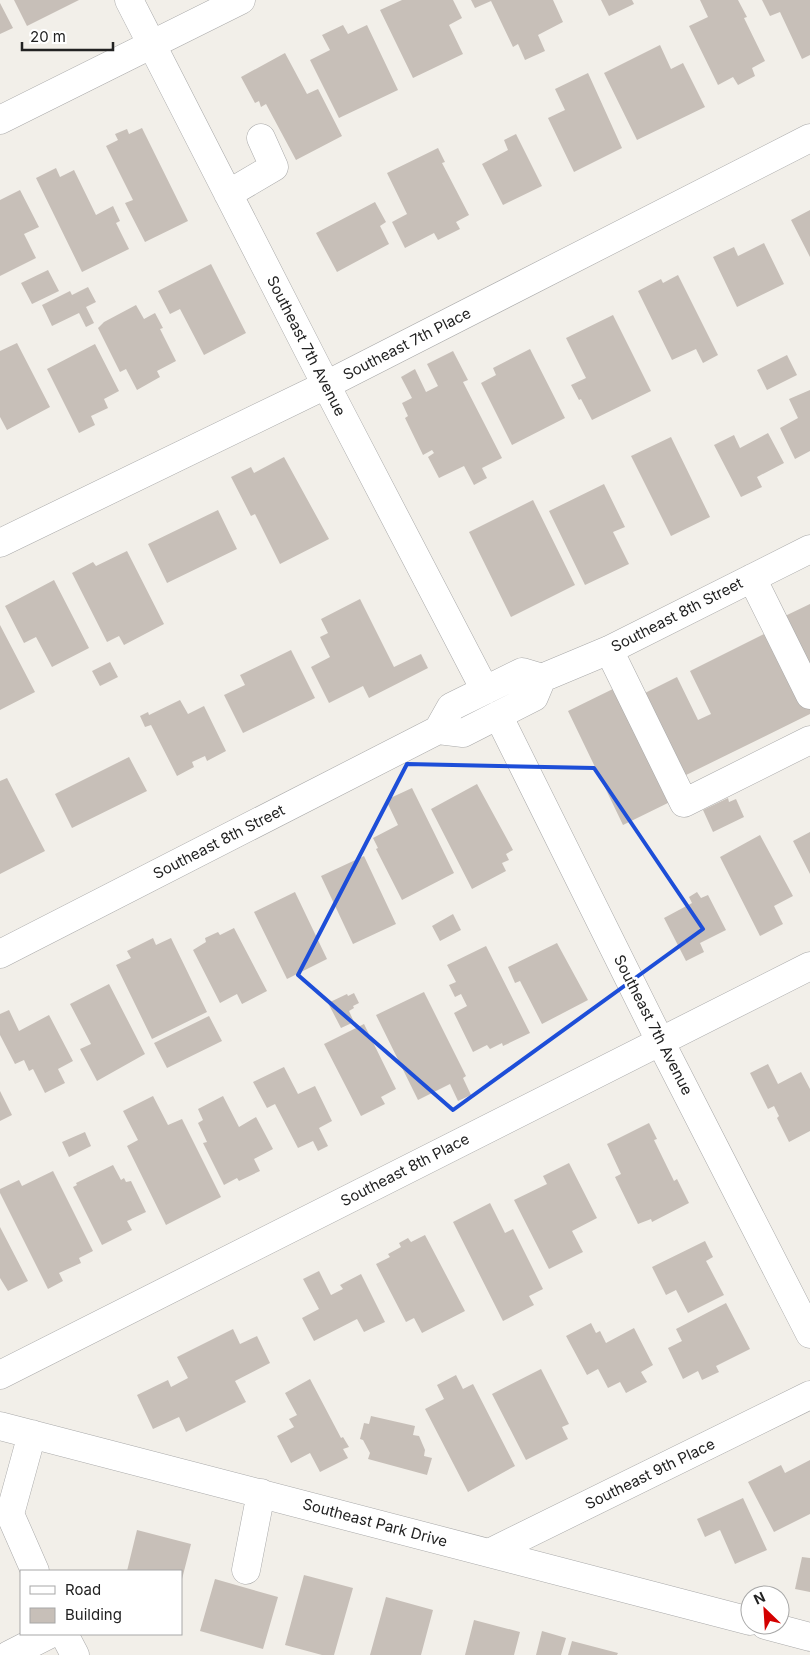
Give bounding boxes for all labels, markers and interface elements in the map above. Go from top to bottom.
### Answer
scale bar [22,20,114,52]
text: 20 m [30,27,66,46]
street label: Southeast 7th Avenue [263,272,350,419]
street label: Southeast 7th Place [340,303,474,384]
street label: Southeast 8th Street [608,573,746,656]
street label: Southeast 8th Street [150,800,288,883]
street label: Southeast 7th Avenue [610,951,697,1098]
street label: Southeast 8th Place [337,1129,472,1210]
street label: Southeast 9th Place [582,1434,718,1513]
street label: Southeast Park Drive [301,1494,450,1551]
legend [20,1570,182,1635]
text: Road [65,1580,101,1599]
north arrow [740,1585,790,1635]
text: N [751,1588,768,1608]
text: Building [65,1605,122,1624]

